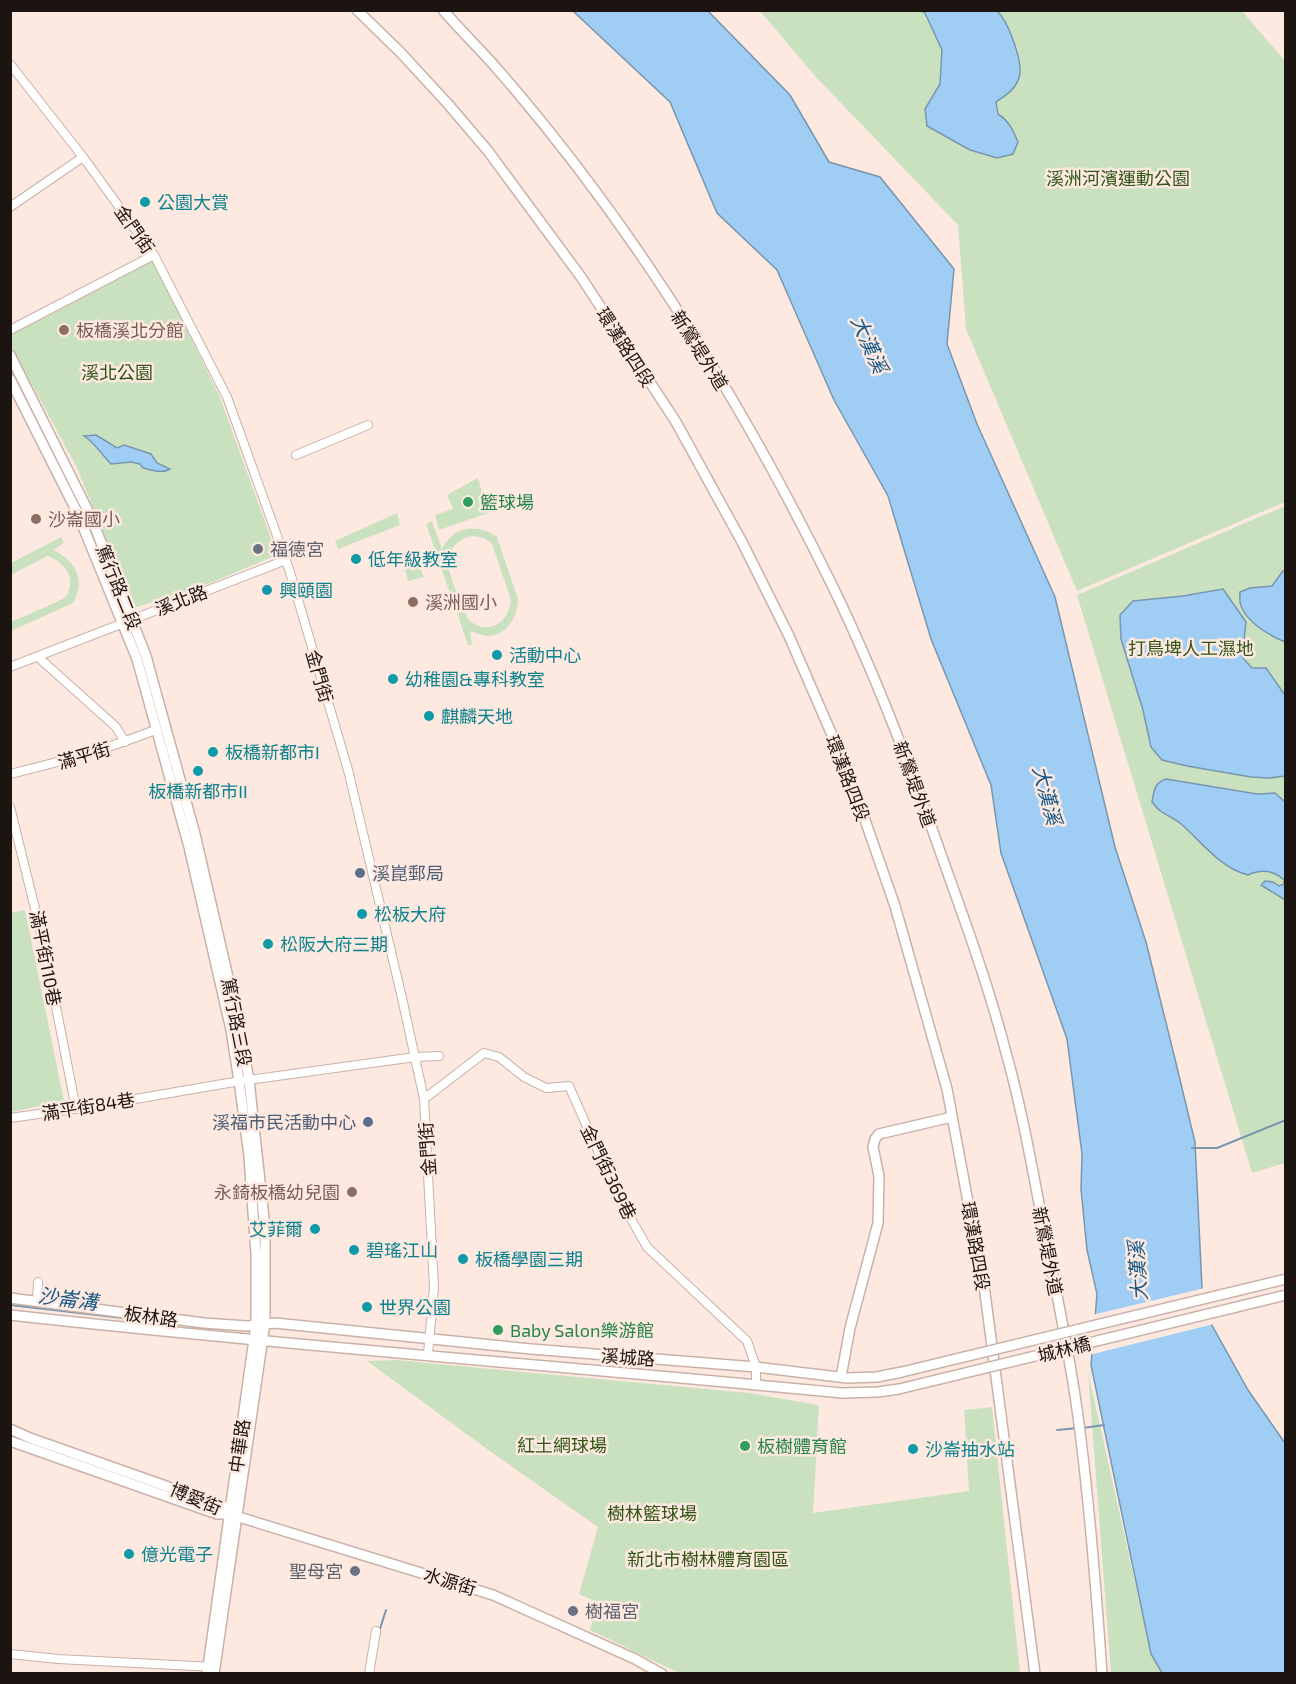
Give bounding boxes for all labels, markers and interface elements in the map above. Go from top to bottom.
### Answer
park label: 溪洲河濱運動公園 [1046,167,1190,189]
place label: 公園大賞 [157,191,229,213]
marker: 公園大賞 [138,195,152,209]
street label: 金門街 [111,201,159,257]
street label: 環漢路四段 [592,303,660,391]
street label: 新鶯堤外道 [667,306,733,394]
water label: 大漢溪 [847,312,894,379]
place label: 板橋溪北分館 [76,319,184,341]
marker: 板橋溪北分館 [57,323,71,337]
park label: 溪北公園 [81,361,153,383]
place label: 籃球場 [480,491,534,513]
marker: 籃球場 [461,495,475,509]
place label: 沙崙國小 [48,508,120,530]
marker: 沙崙國小 [29,512,43,526]
place label: 福德宮 [270,538,324,560]
street label: 篤行路二段 [92,541,146,633]
marker: 福德宮 [251,542,265,556]
place label: 低年級教室 [368,548,458,570]
marker: 低年級教室 [349,552,363,566]
place label: 興頤園 [279,579,333,601]
street label: 溪北路 [152,580,210,620]
marker: 興頤園 [260,583,274,597]
place label: 溪洲國小 [425,591,497,613]
marker: 溪洲國小 [406,595,420,609]
park label: 打鳥埤人工濕地 [1128,637,1254,659]
place label: 活動中心 [509,644,581,666]
street label: 金門街 [302,647,338,705]
marker: 活動中心 [490,648,504,662]
place label: 幼稚園&專科教室 [405,668,545,690]
marker: 幼稚園&專科教室 [386,672,400,686]
place label: 麒麟天地 [441,705,513,727]
marker: 麒麟天地 [422,709,436,723]
street label: 環漢路四段 [822,732,874,824]
street label: 滿平街 [55,737,113,773]
street label: 新鶯堤外道 [889,738,941,830]
place label: 板橋新都市I [225,741,320,763]
marker: 板橋新都市I [206,745,220,759]
water label: 大漢溪 [1029,763,1068,830]
marker: 板橋新都市II [191,764,205,778]
place label: 板橋新都市II [148,780,248,802]
place label: 溪崑郵局 [372,862,444,884]
marker: 溪崑郵局 [353,866,367,880]
place label: 松板大府 [374,903,446,925]
marker: 松板大府 [355,907,369,921]
street label: 滿平街110巷 [26,908,66,1008]
place label: 松阪大府三期 [280,933,388,955]
marker: 松阪大府三期 [261,937,275,951]
street label: 篤行路三段 [218,976,256,1068]
street label: 滿平街84巷 [40,1088,136,1124]
place label: 溪福市民活動中心 [212,1111,356,1133]
marker: 溪福市民活動中心 [361,1115,375,1129]
street label: 金門街 [414,1121,440,1177]
street label: 金門街369巷 [577,1121,641,1223]
place label: 永錡板橋幼兒園 [214,1181,340,1203]
marker: 永錡板橋幼兒園 [345,1185,359,1199]
street label: 環漢路四段 [957,1200,995,1292]
street label: 新鶯堤外道 [1029,1205,1067,1297]
place label: 艾菲爾 [249,1218,303,1240]
marker: 艾菲爾 [308,1222,322,1236]
water label: 大漢溪 [1123,1237,1151,1302]
place label: 碧瑤江山 [366,1239,438,1261]
marker: 碧瑤江山 [347,1243,361,1257]
place label: 板橋學園三期 [475,1248,583,1270]
marker: 板橋學園三期 [456,1252,470,1266]
water label: 沙崙溝 [37,1282,102,1314]
place label: 世界公園 [379,1296,451,1318]
marker: 世界公園 [360,1300,374,1314]
street label: 板林路 [123,1301,179,1331]
place label: Baby Salon樂游館 [510,1319,654,1341]
marker: Baby Salon樂游館 [491,1323,505,1337]
street label: 城林橋 [1035,1332,1093,1366]
street label: 溪城路 [600,1344,656,1370]
street label: 中華路 [224,1418,254,1474]
park label: 紅土網球場 [517,1434,607,1456]
place label: 板樹體育館 [757,1435,847,1457]
place label: 沙崙抽水站 [925,1438,1015,1460]
marker: 板樹體育館 [738,1439,752,1453]
marker: 沙崙抽水站 [906,1442,920,1456]
street label: 博愛街 [167,1477,225,1519]
park label: 樹林籃球場 [607,1502,697,1524]
place label: 億光電子 [141,1543,213,1565]
marker: 億光電子 [122,1547,136,1561]
park label: 新北市樹林體育園區 [627,1548,789,1570]
place label: 聖母宮 [289,1560,343,1582]
street label: 水源街 [421,1563,479,1599]
marker: 聖母宮 [348,1564,362,1578]
place label: 樹福宮 [585,1600,639,1622]
marker: 樹福宮 [566,1604,580,1618]

